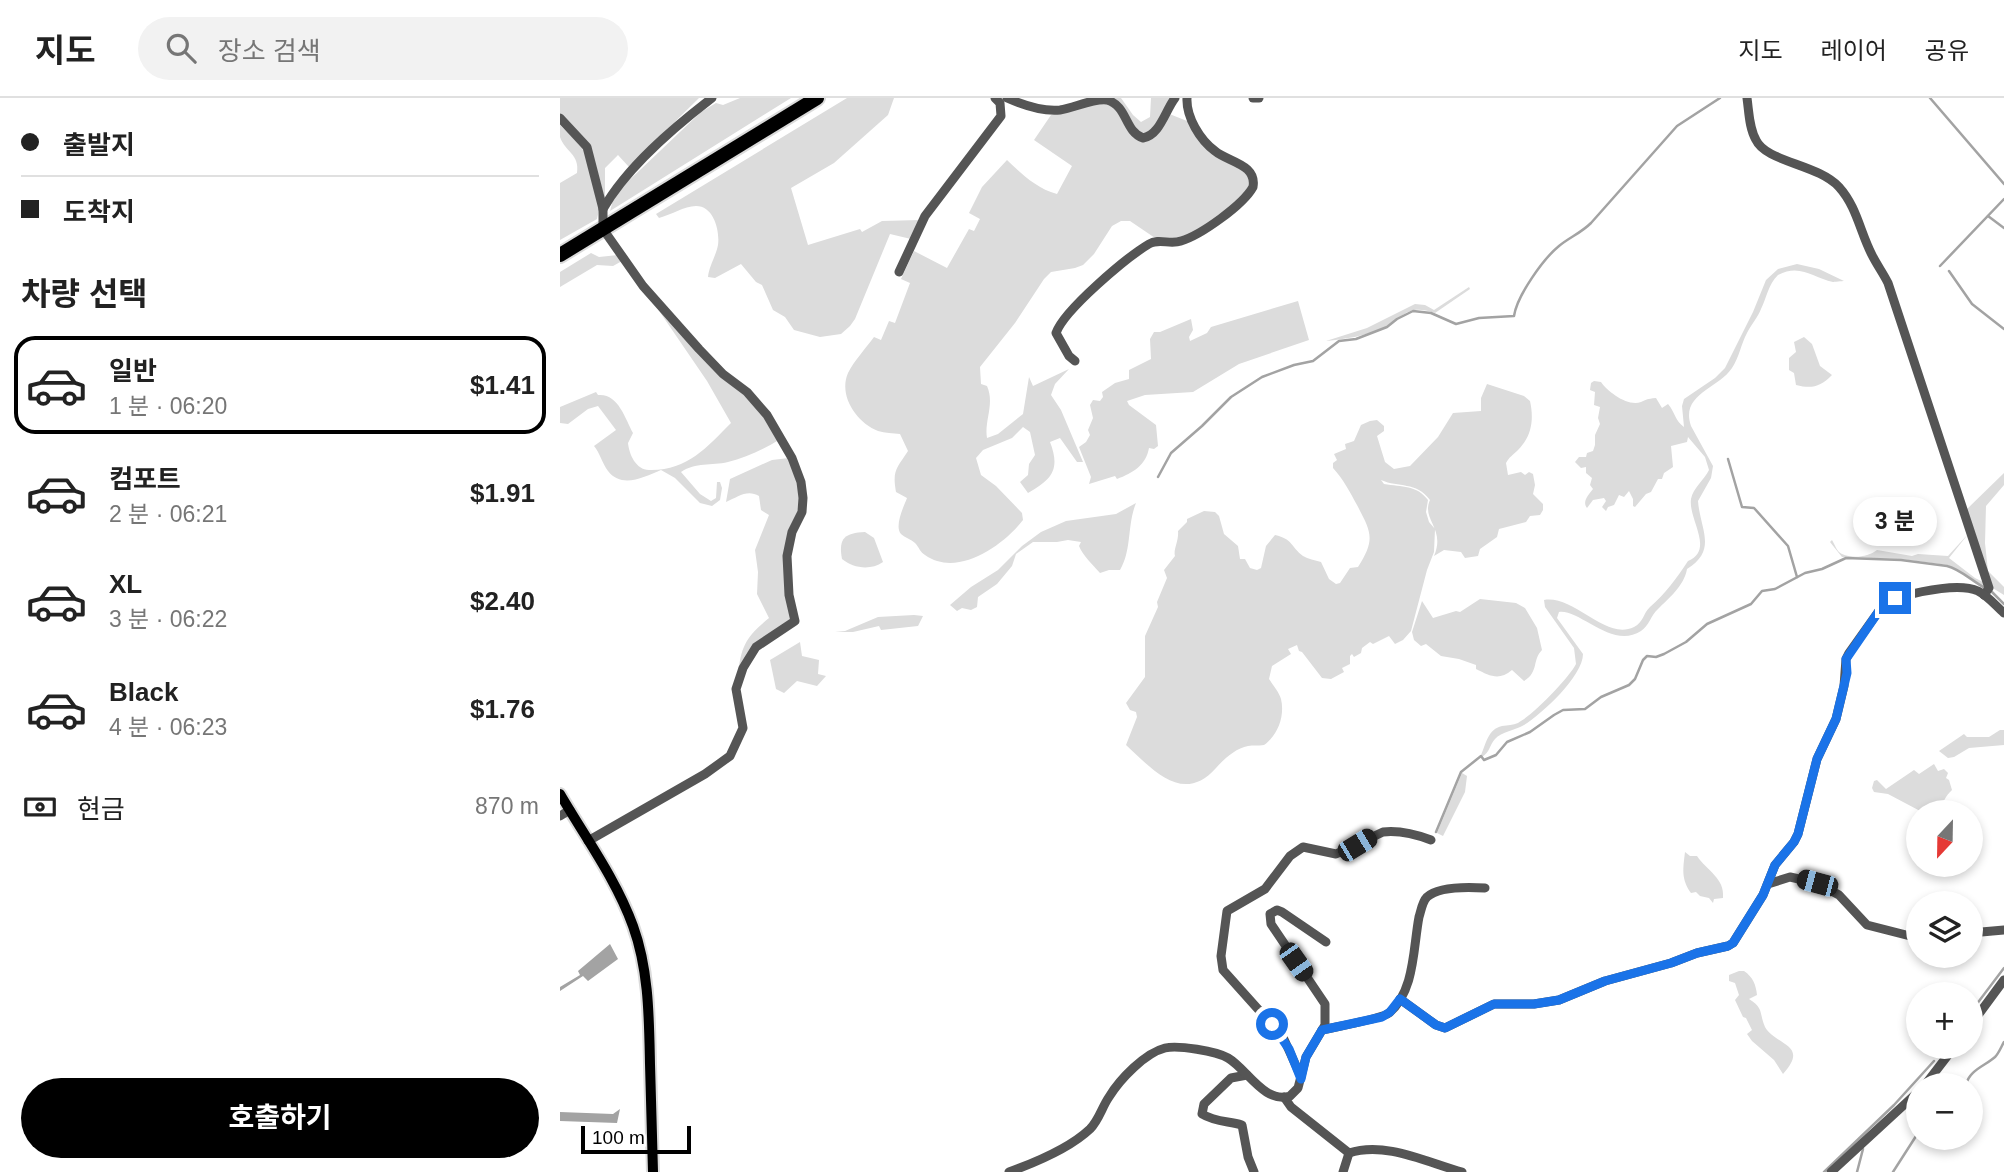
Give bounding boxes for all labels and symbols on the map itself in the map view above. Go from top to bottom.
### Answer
callout: 3 분 [1853,496,1937,546]
route end [1879,582,1911,614]
north arrow [1906,800,1983,877]
car [1334,825,1381,865]
car [1794,867,1841,899]
car [1276,939,1317,985]
route start [1256,1008,1288,1040]
scale bar [581,1123,691,1155]

